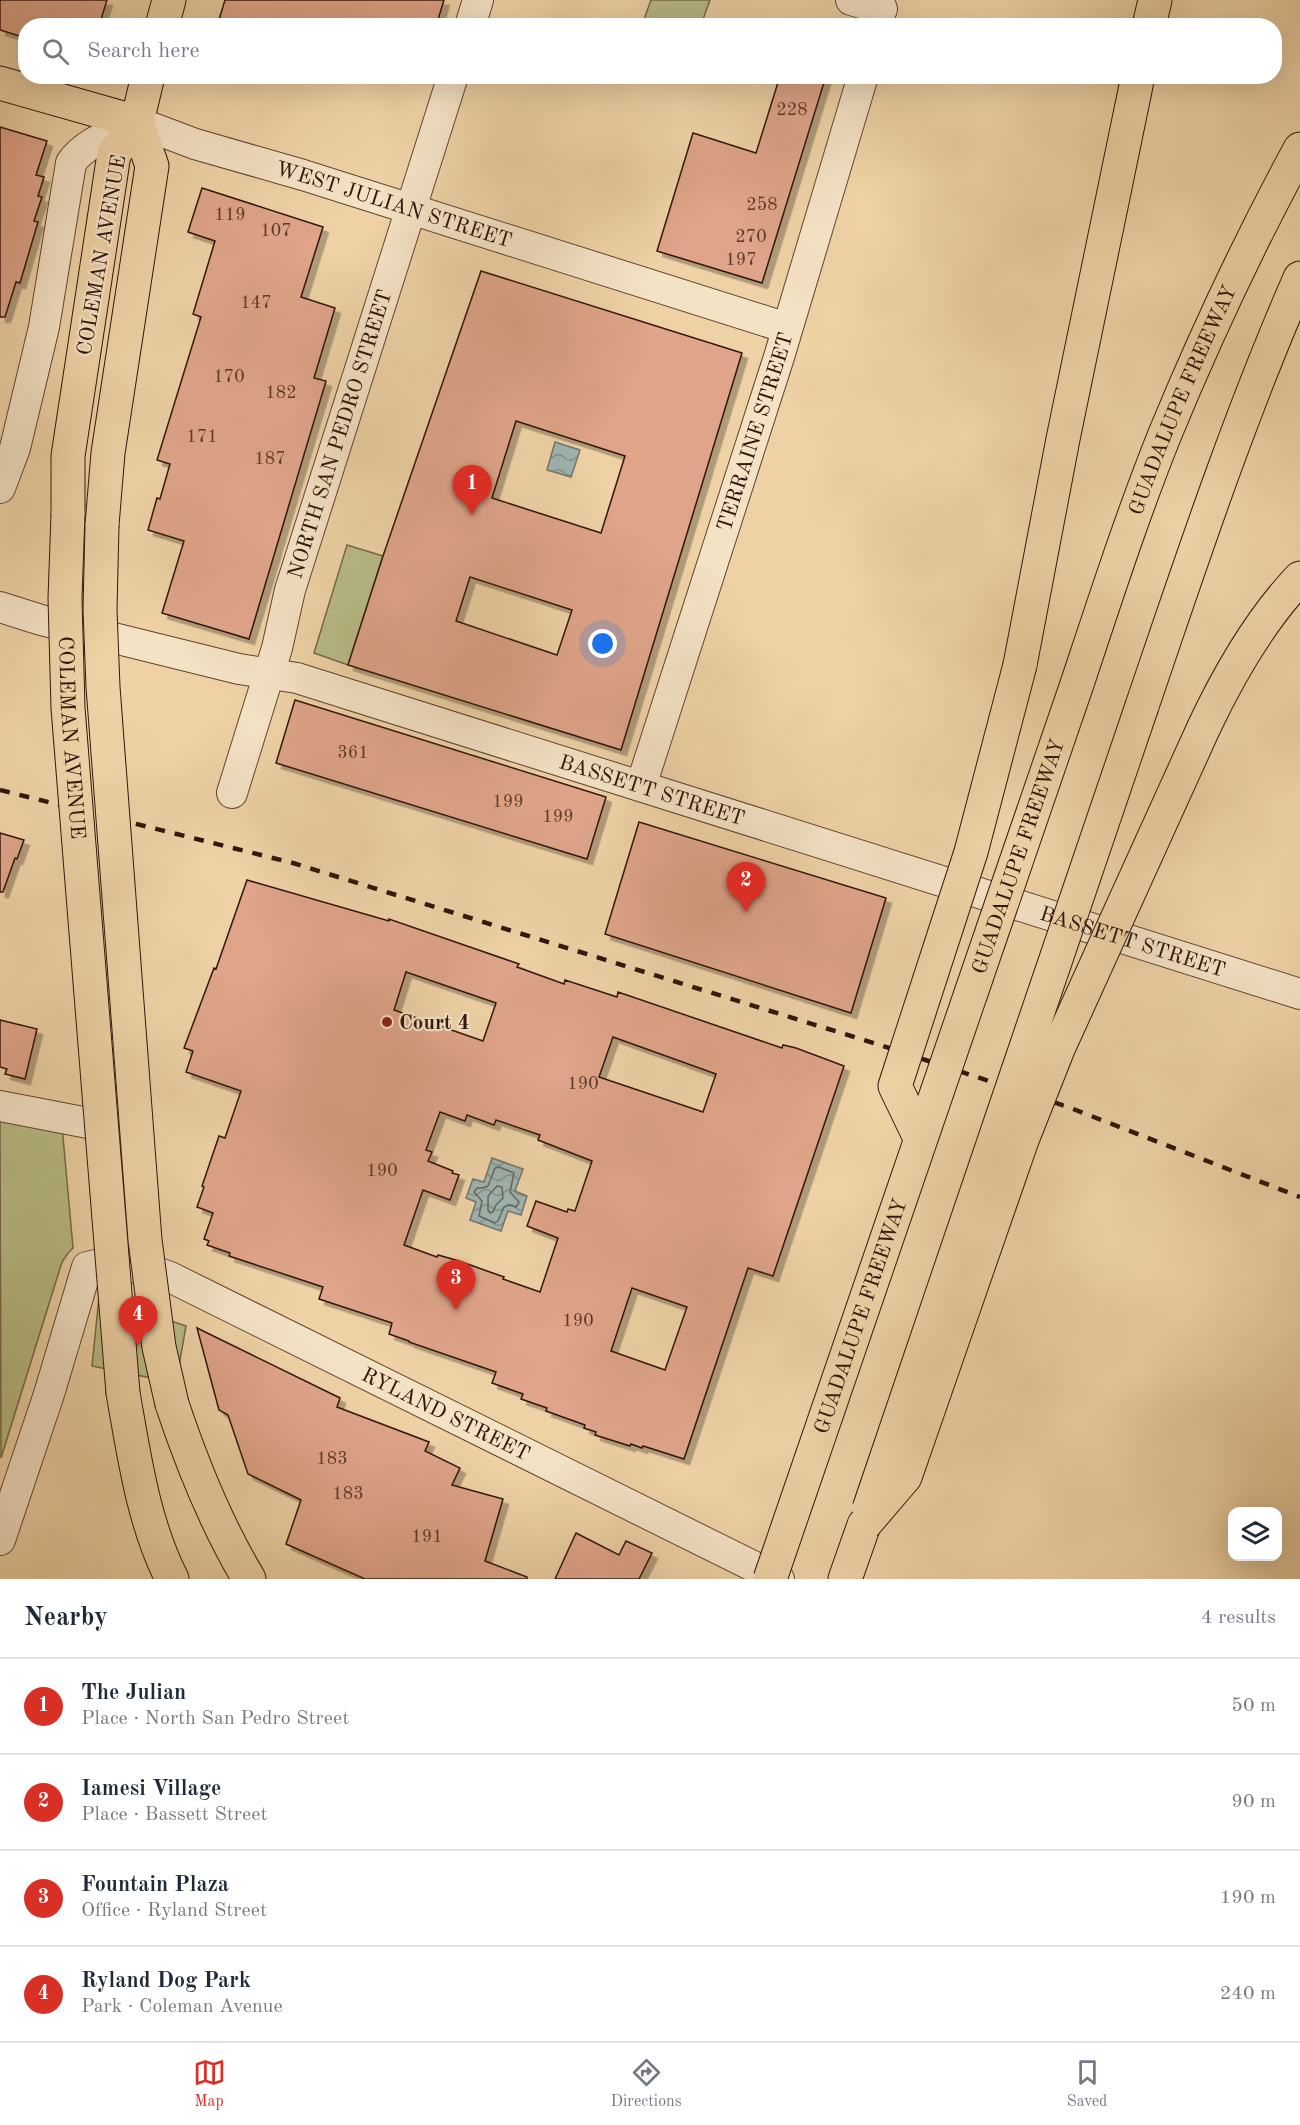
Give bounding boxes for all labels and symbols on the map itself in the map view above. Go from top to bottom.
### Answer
house number: 228 [776,101,808,119]
street label: COLEMAN AVENUE [74,153,130,357]
street label: WEST JULIAN STREET [273,159,514,252]
house number: 258 [746,196,778,214]
house number: 119 [214,206,246,224]
house number: 107 [260,222,292,240]
house number: 270 [735,228,767,246]
house number: 197 [725,251,757,269]
street label: GUADALUPE FREEWAY [1126,283,1241,518]
street label: NORTH SAN PEDRO STREET [285,287,397,581]
house number: 147 [240,294,272,312]
street label: TERRAINE STREET [715,330,798,534]
house number: 170 [213,368,245,386]
house number: 182 [265,384,297,402]
house number: 171 [186,428,218,446]
house number: 187 [254,450,286,468]
pin: 1 [452,466,492,515]
your location [588,629,617,658]
street label: COLEMAN AVENUE [54,636,88,840]
street label: GUADALUPE FREEWAY [969,737,1069,977]
house number: 361 [337,744,369,762]
street label: BASSETT STREET [556,752,747,830]
house number: 199 [492,793,524,811]
house number: 199 [542,808,574,826]
pin: 2 [726,862,766,912]
street label: BASSETT STREET [1037,904,1228,982]
place label: Court 4 [399,1013,470,1034]
marker: Court 4 [380,1015,394,1029]
house number: 190 [567,1075,599,1093]
house number: 190 [366,1162,398,1180]
street label: GUADALUPE FREEWAY [812,1196,912,1437]
pin: 3 [436,1260,476,1310]
pin: 4 [118,1296,158,1346]
house number: 190 [562,1312,594,1330]
street label: RYLAND STREET [358,1365,533,1466]
house number: 183 [316,1450,348,1468]
house number: 183 [332,1485,364,1503]
house number: 191 [411,1528,443,1546]

